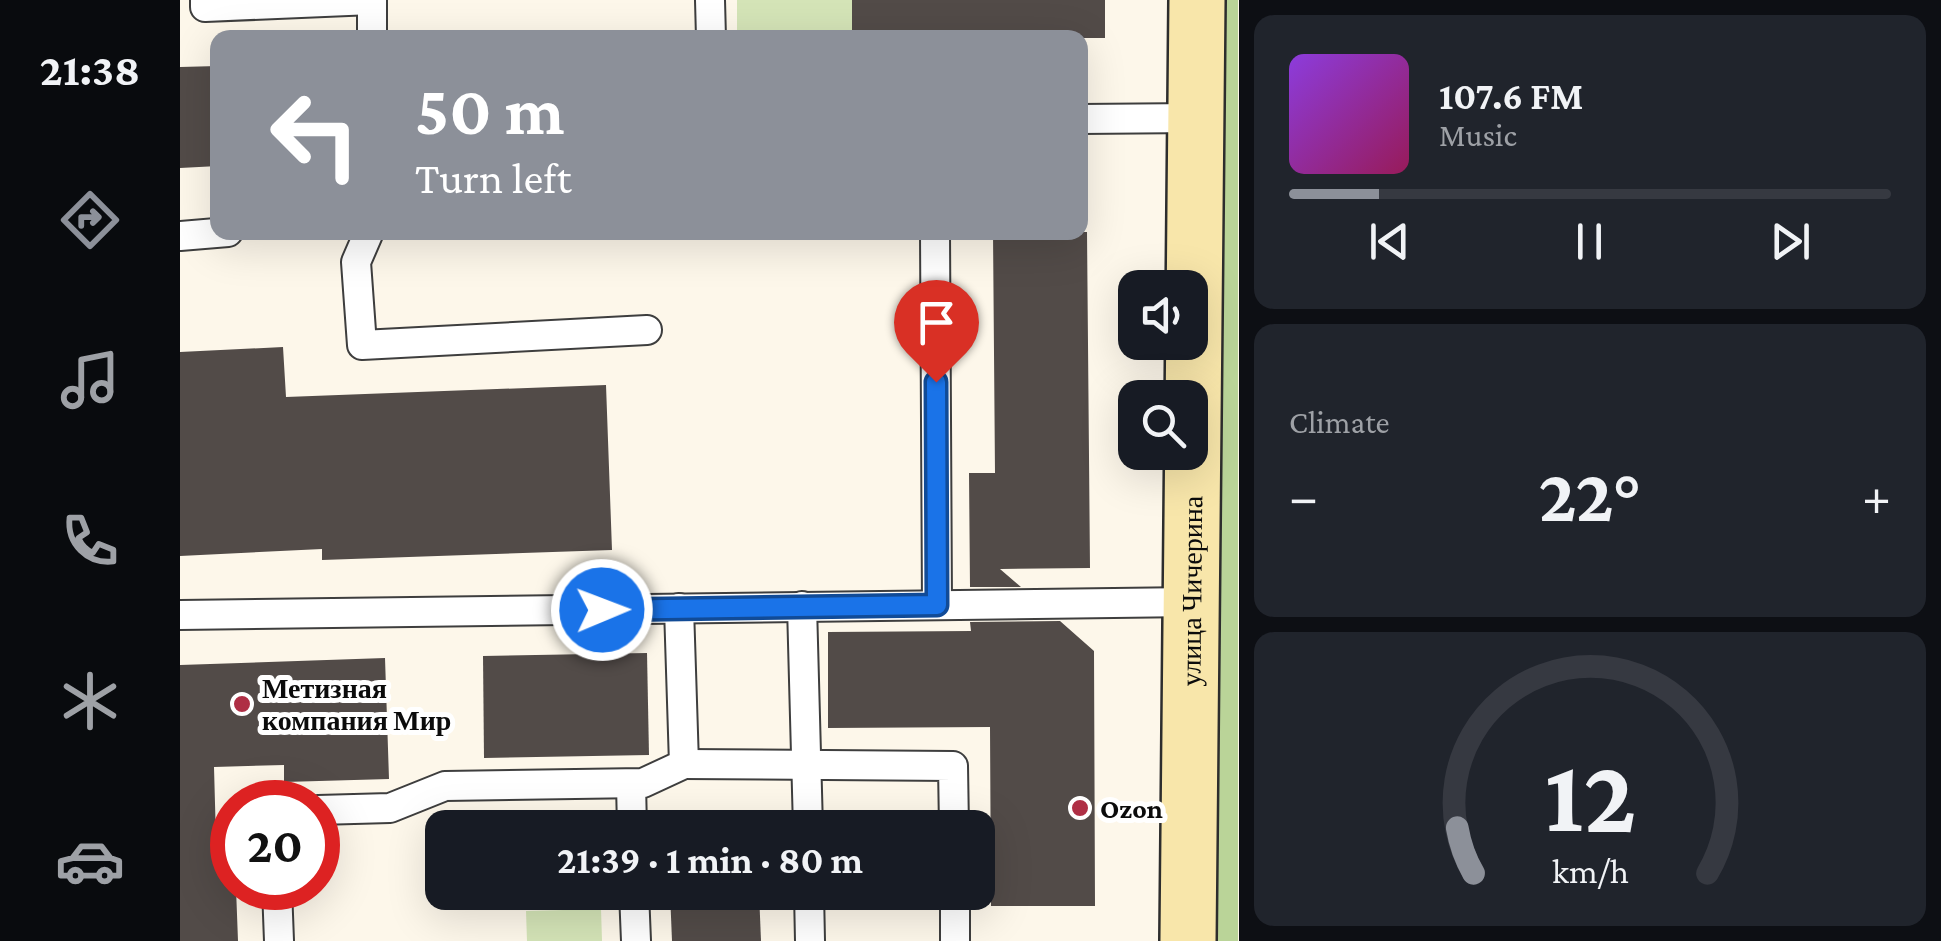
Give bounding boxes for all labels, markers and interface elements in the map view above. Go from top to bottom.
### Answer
text: 21:38 [40,45,140,95]
icon: left [250,70,380,200]
text: 50 m [415,71,565,149]
text: 107.6 FM [1439,75,1583,117]
text: Music [1439,117,1517,153]
text: Turn left [415,153,572,203]
icon: directions [55,185,125,255]
icon: previous [1362,214,1417,269]
icon: pause [1562,214,1617,269]
icon: next [1763,214,1818,269]
map controls [1118,270,1208,470]
button: sound [1118,270,1208,360]
pin [894,280,979,383]
icon: arrive [909,295,964,350]
icon: music [55,345,125,415]
button: search [1118,380,1208,470]
text: Climate [1289,404,1390,440]
text: 22° [1538,454,1642,537]
text: − [1289,466,1318,527]
text: + [1862,466,1891,527]
street label: улица Чичерина [1175,495,1208,686]
icon: phone [55,506,125,576]
position arrow [550,558,654,662]
icon: climate [55,666,125,736]
place label: Метизная компания Мир [262,673,451,736]
marker: Метизная компания Мир [231,693,253,715]
text: 12 [1544,738,1636,853]
speed limit sign: 20 [210,780,340,910]
place label: Ozon [1100,793,1163,824]
marker: Ozon [1069,797,1091,819]
icon: car [55,826,125,896]
text: 21:39 · 1 min · 80 m [557,839,863,881]
text: km/h [1551,851,1629,891]

